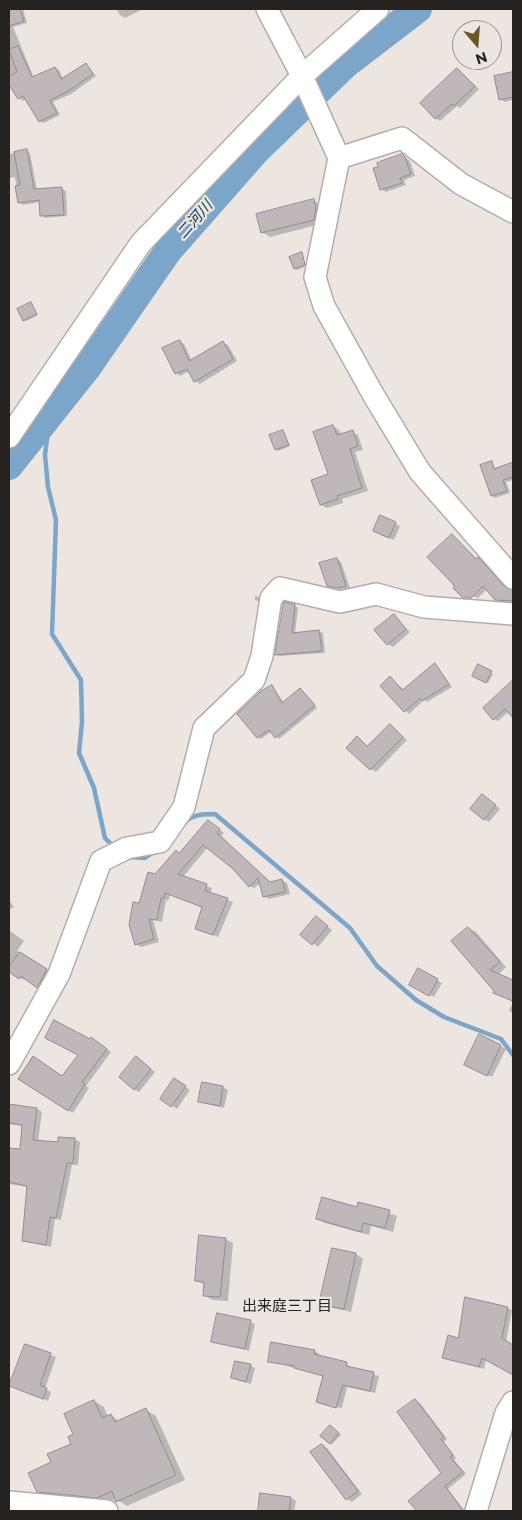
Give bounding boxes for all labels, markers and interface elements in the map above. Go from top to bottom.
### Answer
north arrow [452,20,502,70]
text: N [473,48,489,69]
water label: 二河川 [173,197,217,243]
district label: 出来庭三丁目 [242,1298,332,1316]

